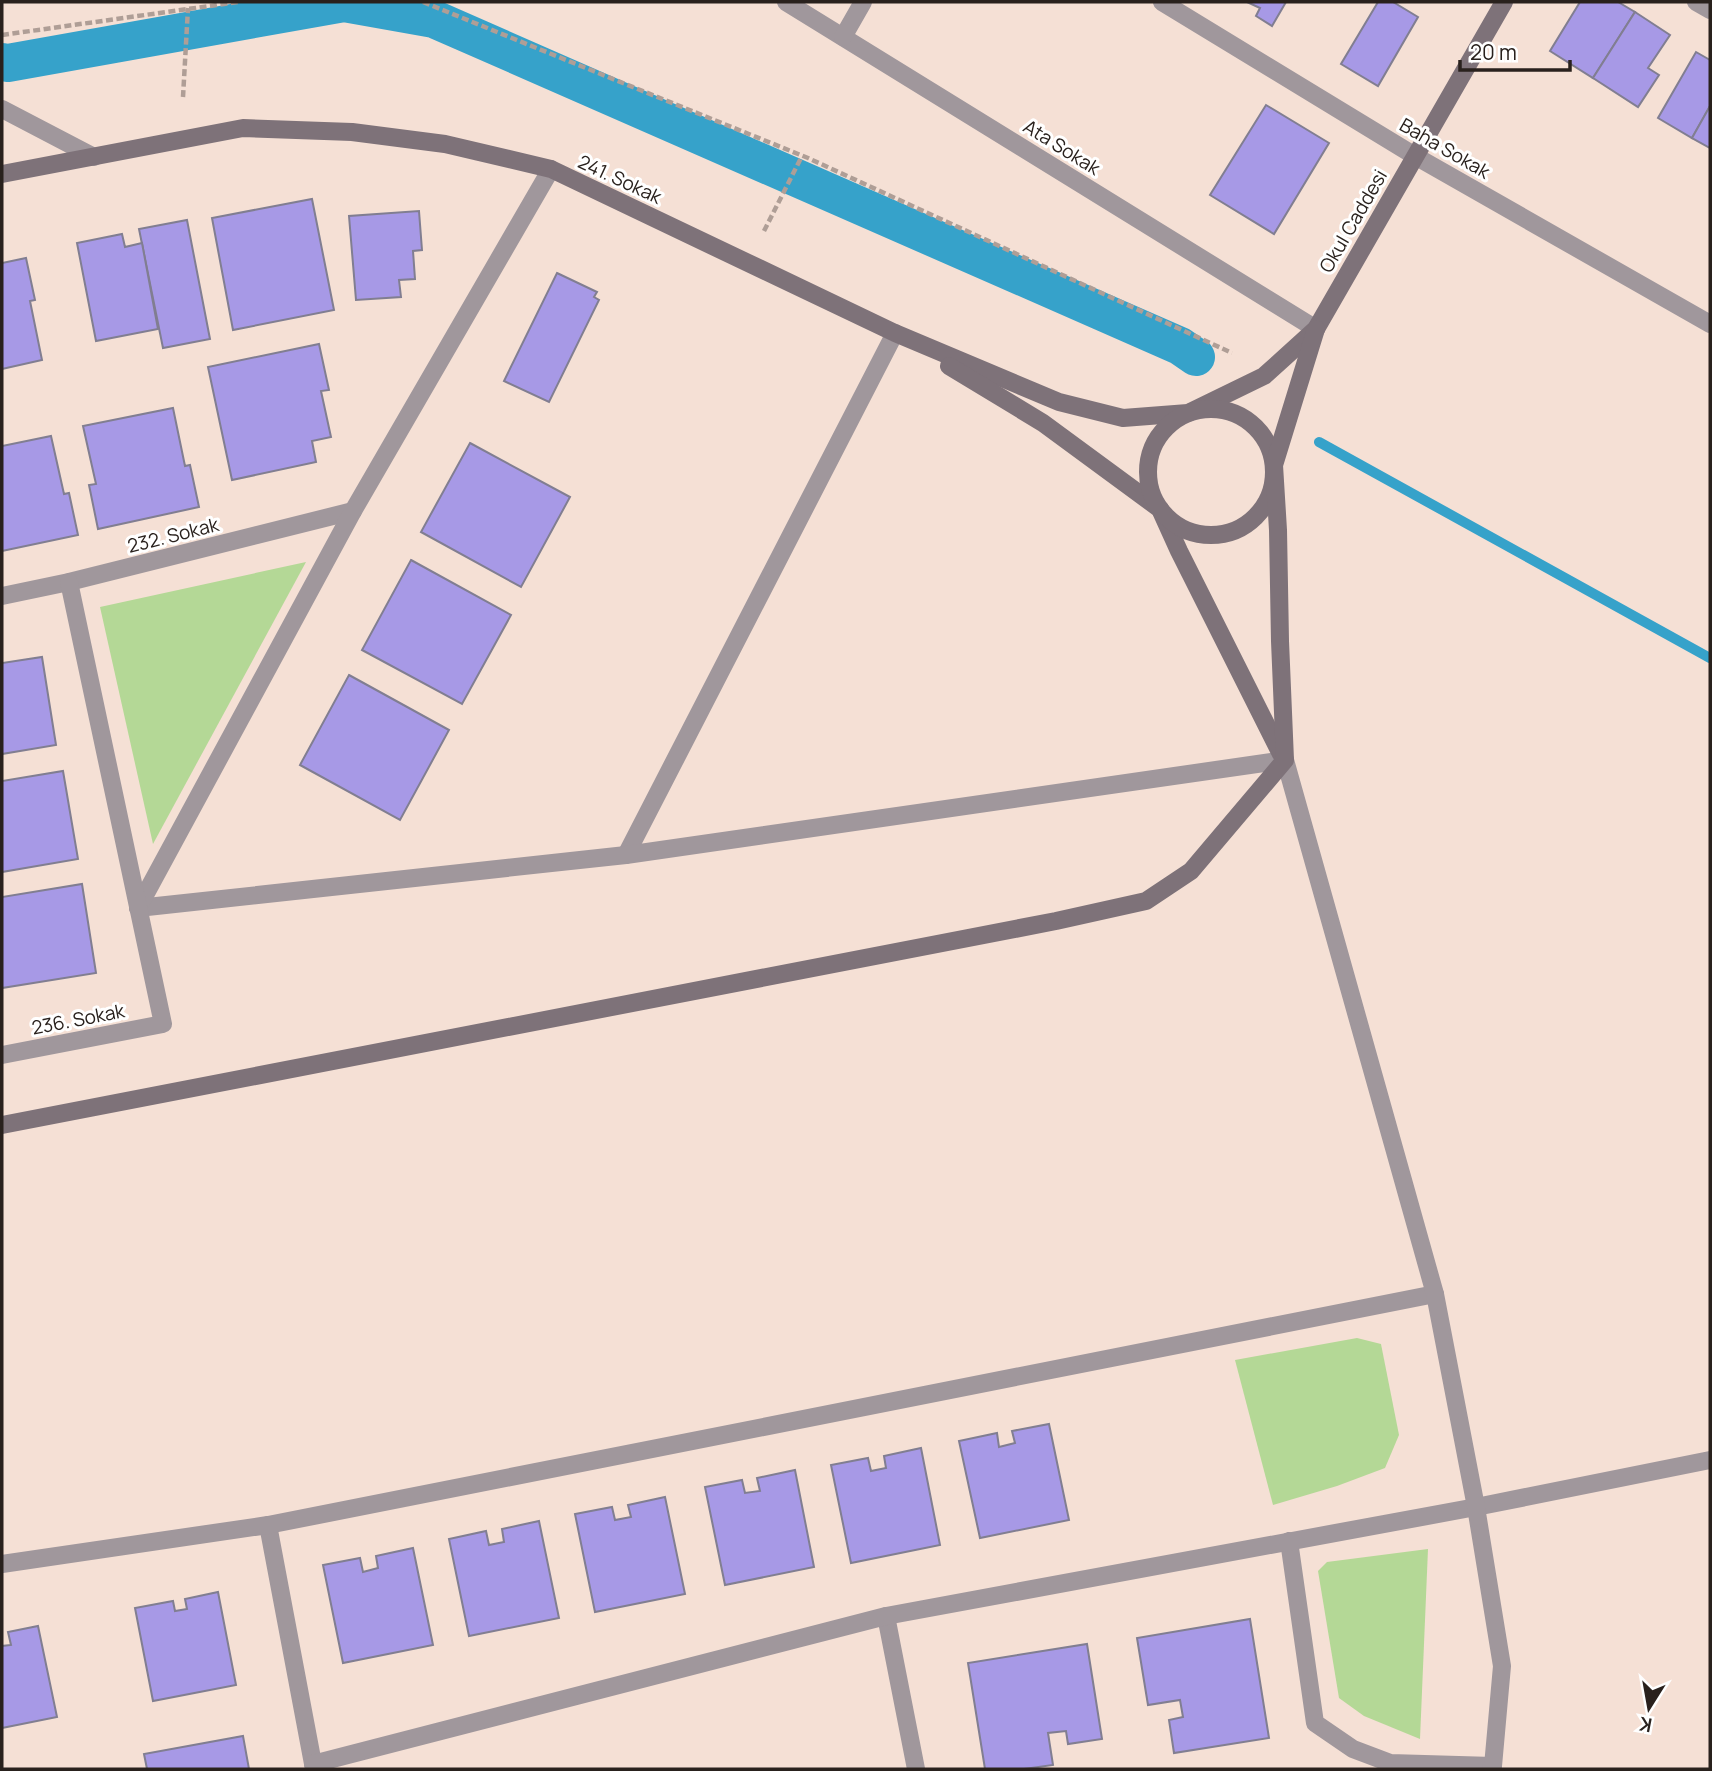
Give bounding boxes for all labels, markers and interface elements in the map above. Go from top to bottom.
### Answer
scale bar [1460,28,1570,72]
text: 20 m [1470,38,1517,66]
street label: Baha Sokak [1395,112,1495,185]
street label: Ata Sokak [1019,113,1106,181]
street label: 241. Sokak [574,148,666,210]
street label: Okul Caddesi [1313,165,1393,277]
street label: 232. Sokak [125,511,222,559]
street label: 236. Sokak [29,997,127,1041]
north arrow [1614,1673,1684,1743]
text: K [1637,1711,1654,1739]

